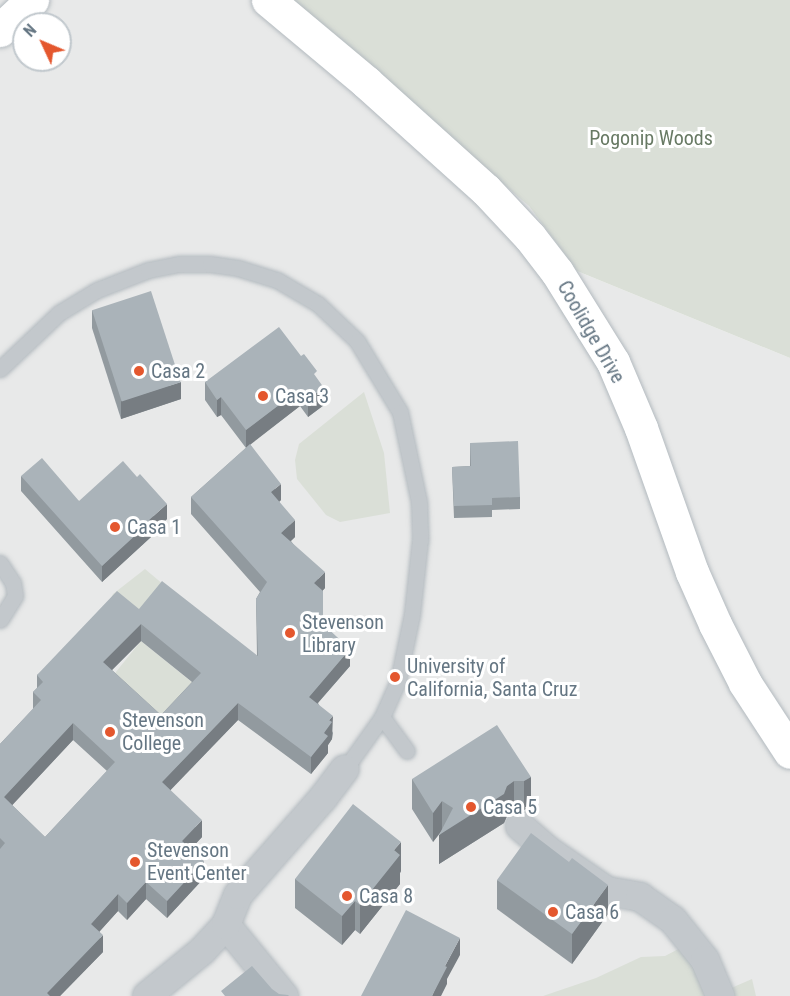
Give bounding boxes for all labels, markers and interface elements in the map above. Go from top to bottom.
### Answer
north arrow [12,12,72,72]
text: N [20,20,40,41]
park label: Pogonip Woods [589,126,713,150]
street label: Coolidge Drive [552,277,630,387]
place label: Casa 2 [151,359,205,383]
marker: Casa 2 [132,364,146,378]
place label: Casa 3 [275,384,329,408]
marker: Casa 3 [256,389,270,403]
place label: Casa 1 [127,515,181,539]
marker: Casa 1 [108,520,122,534]
place label: Stevenson Library [302,610,384,657]
marker: Stevenson Library [283,626,297,640]
place label: University of California, Santa Cruz [407,654,578,701]
marker: University of California, Santa Cruz [388,670,402,684]
place label: Stevenson College [122,708,204,755]
marker: Stevenson College [103,725,117,739]
place label: Casa 5 [483,795,537,819]
marker: Casa 5 [464,800,478,814]
place label: Stevenson Event Center [147,838,246,885]
marker: Stevenson Event Center [128,855,142,869]
place label: Casa 8 [359,884,413,908]
marker: Casa 8 [340,889,354,903]
place label: Casa 6 [565,900,619,924]
marker: Casa 6 [546,905,560,919]

